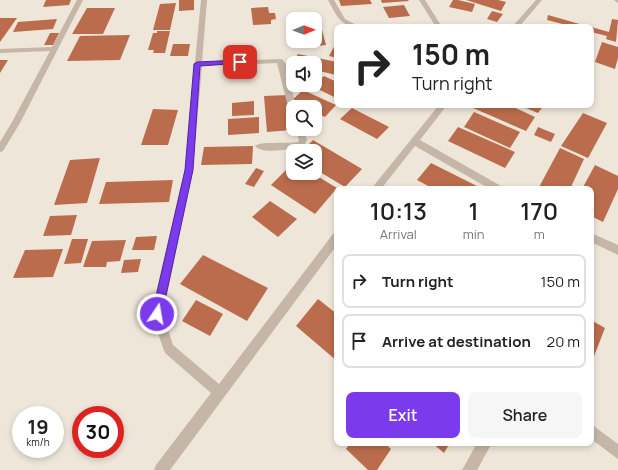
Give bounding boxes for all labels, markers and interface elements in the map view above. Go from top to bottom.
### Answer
north arrow [286,12,322,48]
map controls [286,12,322,180]
text: 150 m [412,35,490,73]
icon: right [346,40,398,92]
pin [223,45,257,79]
icon: arrive [229,51,251,73]
button: sound [286,56,322,92]
text: Turn right [412,71,493,95]
button: search [286,100,322,136]
button: layers [286,144,322,180]
text: 10:13 [370,194,427,227]
text: 1 [469,194,479,227]
text: 170 [520,194,558,227]
text: Arrival [380,225,417,243]
text: min [463,225,484,243]
text: m [534,225,545,243]
icon: right [348,270,370,292]
text: Turn right [382,271,453,292]
text: 150 m [541,271,580,292]
position arrow [136,293,178,335]
icon: arrive [348,330,370,352]
text: Arrive at destination [382,331,531,352]
text: 20 m [547,331,580,352]
button: Exit [346,392,460,438]
button: Share [468,392,582,438]
speed limit sign: 30 [72,406,124,458]
text: 19 [27,413,49,440]
text: km/h [26,435,50,449]

